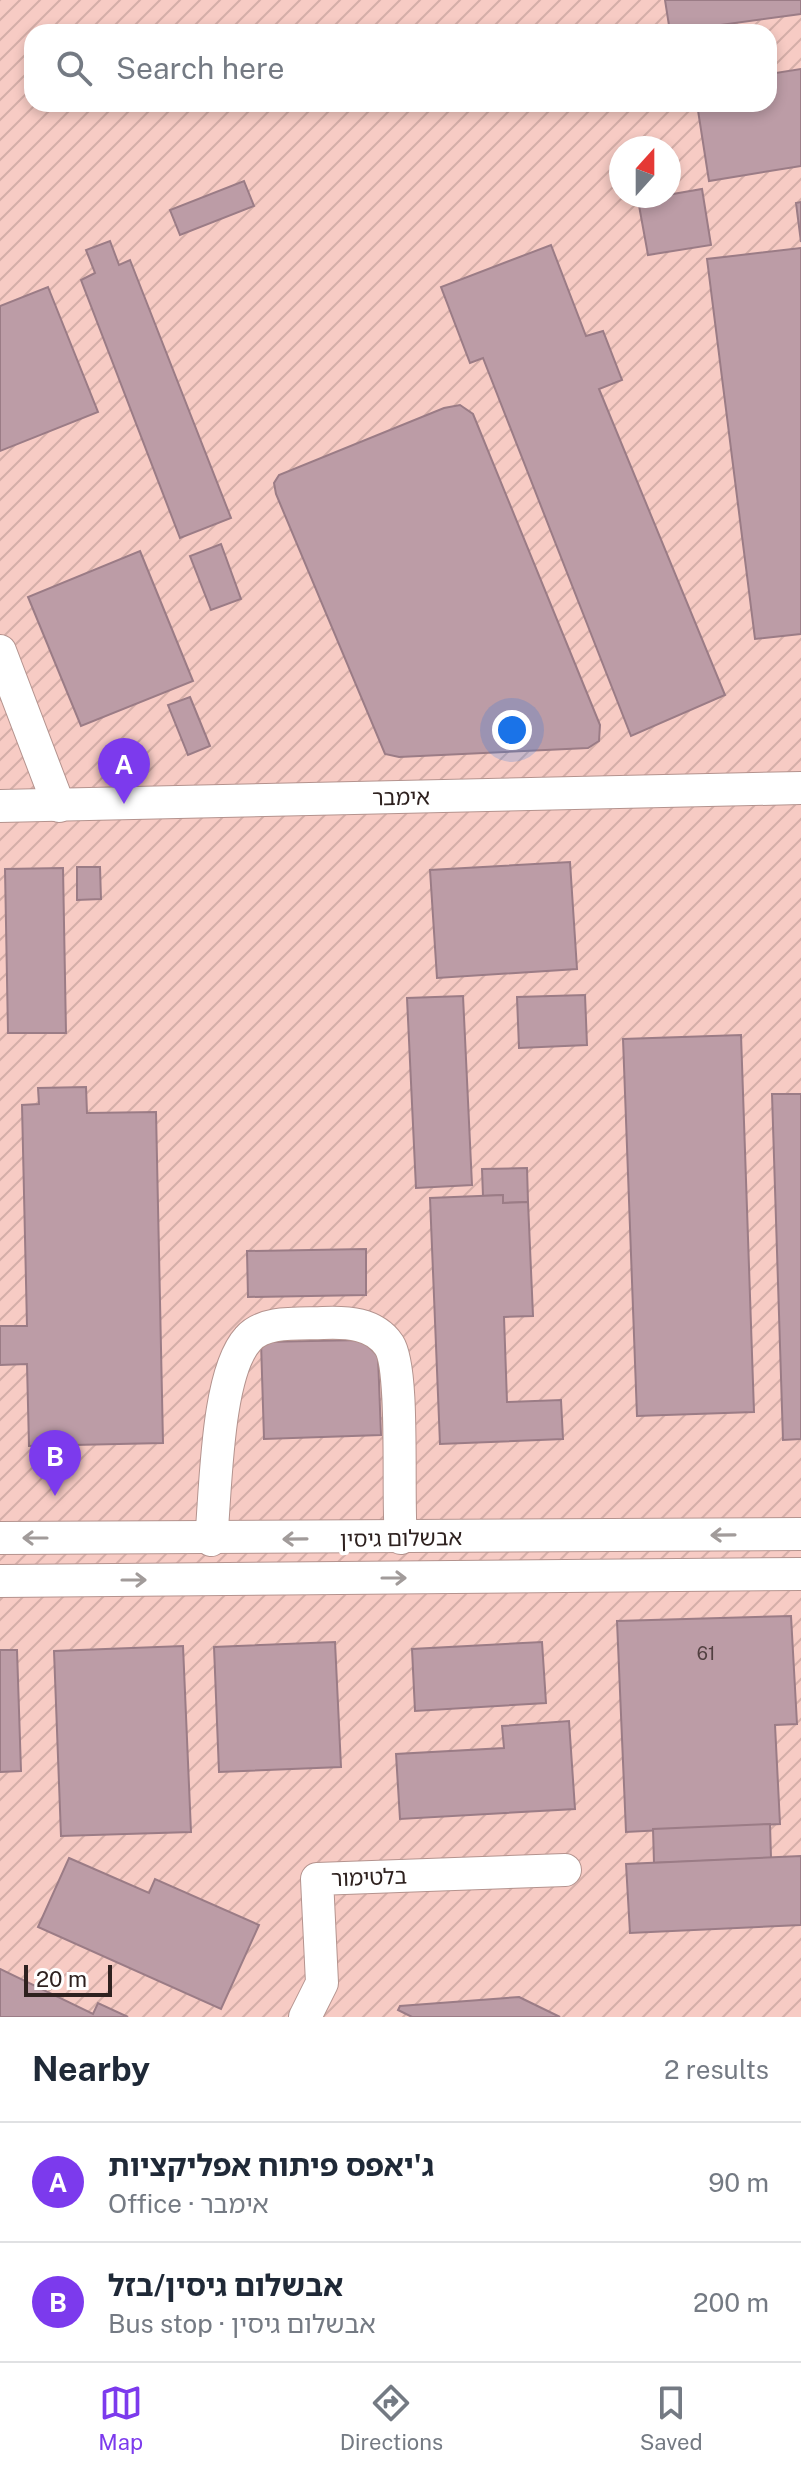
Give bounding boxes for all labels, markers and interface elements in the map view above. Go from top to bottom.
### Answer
search box [24,24,777,112]
icon: search [52,46,96,90]
text: Search here [116,50,284,86]
north arrow [609,136,681,208]
your location [492,710,532,750]
pin: A [98,738,150,804]
street label: אימבר [372,783,430,811]
pin: B [29,1430,81,1496]
street label: אבשלום גיסין [340,1524,463,1552]
one-way arrow [710,1527,737,1543]
one-way arrow [22,1531,49,1546]
one-way arrow [282,1531,309,1547]
one-way arrow [380,1570,407,1585]
one-way arrow [120,1572,147,1588]
house number: 61 [697,1643,715,1664]
street label: בלטימור [330,1863,408,1891]
scale bar [24,1961,112,1997]
text: 20 m [36,1966,87,1992]
text: Nearby [32,2049,150,2089]
text: 2 results [664,2054,769,2085]
text: ג'יאפס פיתוח אפליקציות [108,2147,434,2183]
text: A [49,2167,67,2198]
text: 90 m [708,2167,769,2198]
text: Office · אימבר [108,2188,269,2219]
text: אבשלום גיסין/בזל [108,2267,343,2303]
text: B [49,2287,67,2318]
text: 200 m [693,2287,769,2318]
text: Bus stop · אבשלום גיסין [108,2308,376,2339]
tab: Map [98,2381,143,2455]
tab: Directions [340,2381,443,2455]
tab: Saved [640,2381,703,2455]

